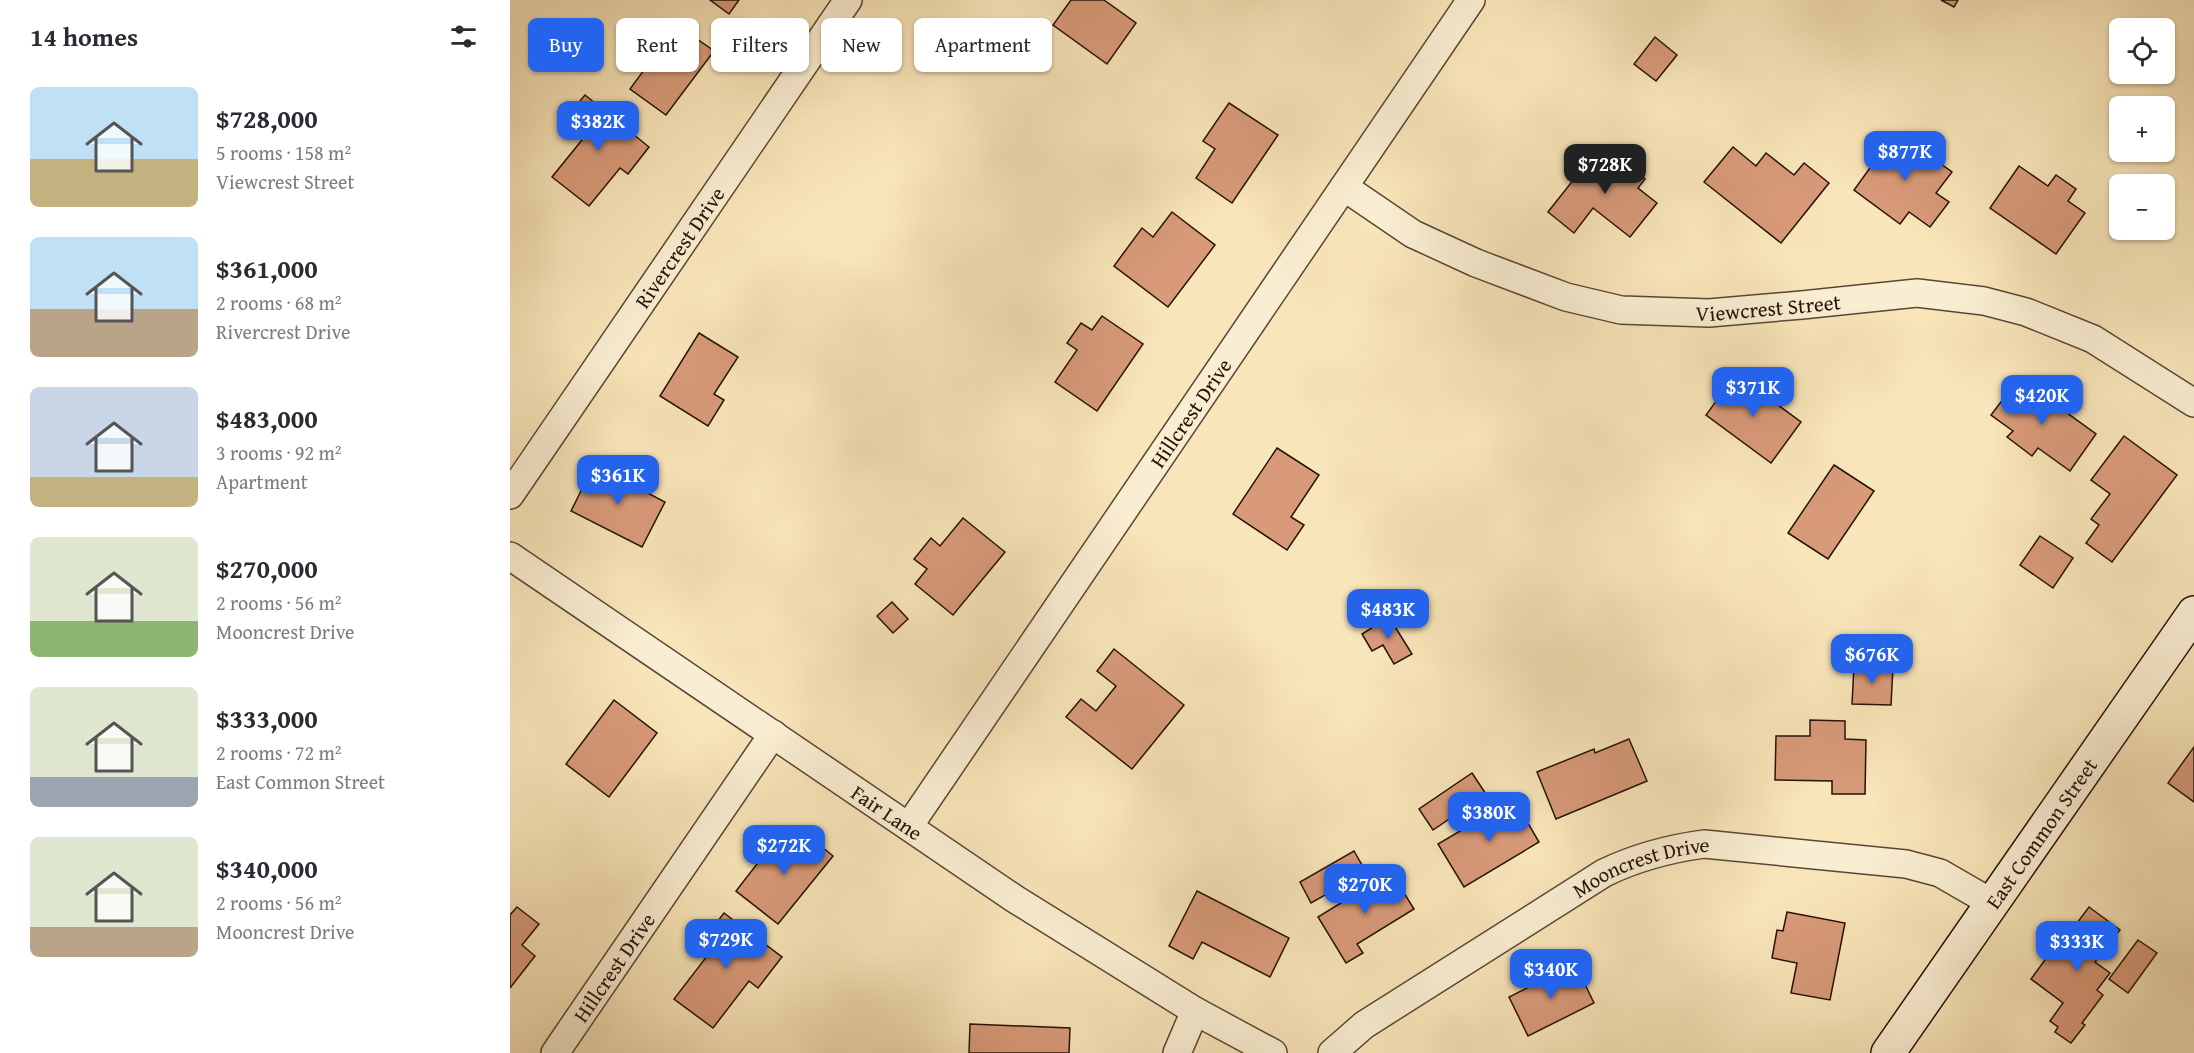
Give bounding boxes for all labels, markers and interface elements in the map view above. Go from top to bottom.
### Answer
text: 14 homes [30,17,138,56]
chip: Buy [528,18,604,72]
chip: Rent [616,18,699,72]
chip: Filters [711,18,809,72]
chip: New [821,18,902,72]
chip: Apartment [914,18,1052,72]
map controls [2109,18,2175,240]
button: locate [2109,18,2175,84]
icon: filters [447,20,480,53]
button: + [2109,96,2175,162]
text: $728,000 [216,99,318,138]
pin: $382K [556,101,640,152]
text: $382K [571,106,625,135]
icon: home [78,111,150,183]
pin: $877K [1863,131,1947,182]
text: $877K [1878,136,1932,165]
text: 5 rooms · 158 m² [216,138,351,167]
pin: $728K [1563,144,1647,195]
text: $728K [1578,149,1632,178]
text: Viewcrest Street [216,167,355,196]
button: − [2109,174,2175,240]
street label: Rivercrest Drive [627,180,732,314]
text: $361,000 [216,249,318,288]
icon: home [78,261,150,333]
street label: Viewcrest Street [1695,285,1843,329]
text: 2 rooms · 68 m² [216,288,342,317]
text: Rivercrest Drive [216,317,350,346]
street label: Hillcrest Drive [1142,351,1239,474]
pin: $371K [1711,367,1795,418]
text: $371K [1726,372,1780,401]
pin: $420K [2000,375,2084,426]
text: $420K [2015,380,2069,409]
text: $483,000 [216,399,318,438]
icon: home [78,411,150,483]
text: 3 rooms · 92 m² [216,438,342,467]
pin: $361K [576,455,660,506]
text: $361K [591,460,645,489]
text: Apartment [216,467,308,496]
text: $270,000 [216,549,318,588]
icon: home [78,561,150,633]
text: 2 rooms · 56 m² [216,588,342,617]
pin: $483K [1346,589,1430,640]
text: $483K [1361,594,1415,623]
text: Mooncrest Drive [216,617,355,646]
pin: $676K [1830,634,1914,685]
text: $676K [1845,639,1899,668]
text: $333,000 [216,699,318,738]
icon: home [78,711,150,783]
text: 2 rooms · 72 m² [216,738,342,767]
street label: East Common Street [1978,751,2105,915]
text: East Common Street [216,767,385,796]
street label: Fair Lane [845,777,929,848]
pin: $380K [1447,792,1531,843]
text: $380K [1462,797,1516,826]
pin: $272K [742,825,826,876]
street label: Mooncrest Drive [1566,828,1711,905]
text: $272K [757,830,811,859]
text: $340,000 [216,849,318,888]
icon: home [78,861,150,933]
pin: $270K [1323,864,1407,915]
text: $270K [1338,869,1392,898]
text: 2 rooms · 56 m² [216,888,342,917]
street label: Hillcrest Drive [565,906,662,1028]
text: Mooncrest Drive [216,917,355,946]
pin: $729K [684,919,768,970]
pin: $333K [2035,921,2119,972]
text: $729K [699,924,753,953]
text: $333K [2050,926,2104,955]
pin: $340K [1509,949,1593,1000]
text: $340K [1524,954,1578,983]

